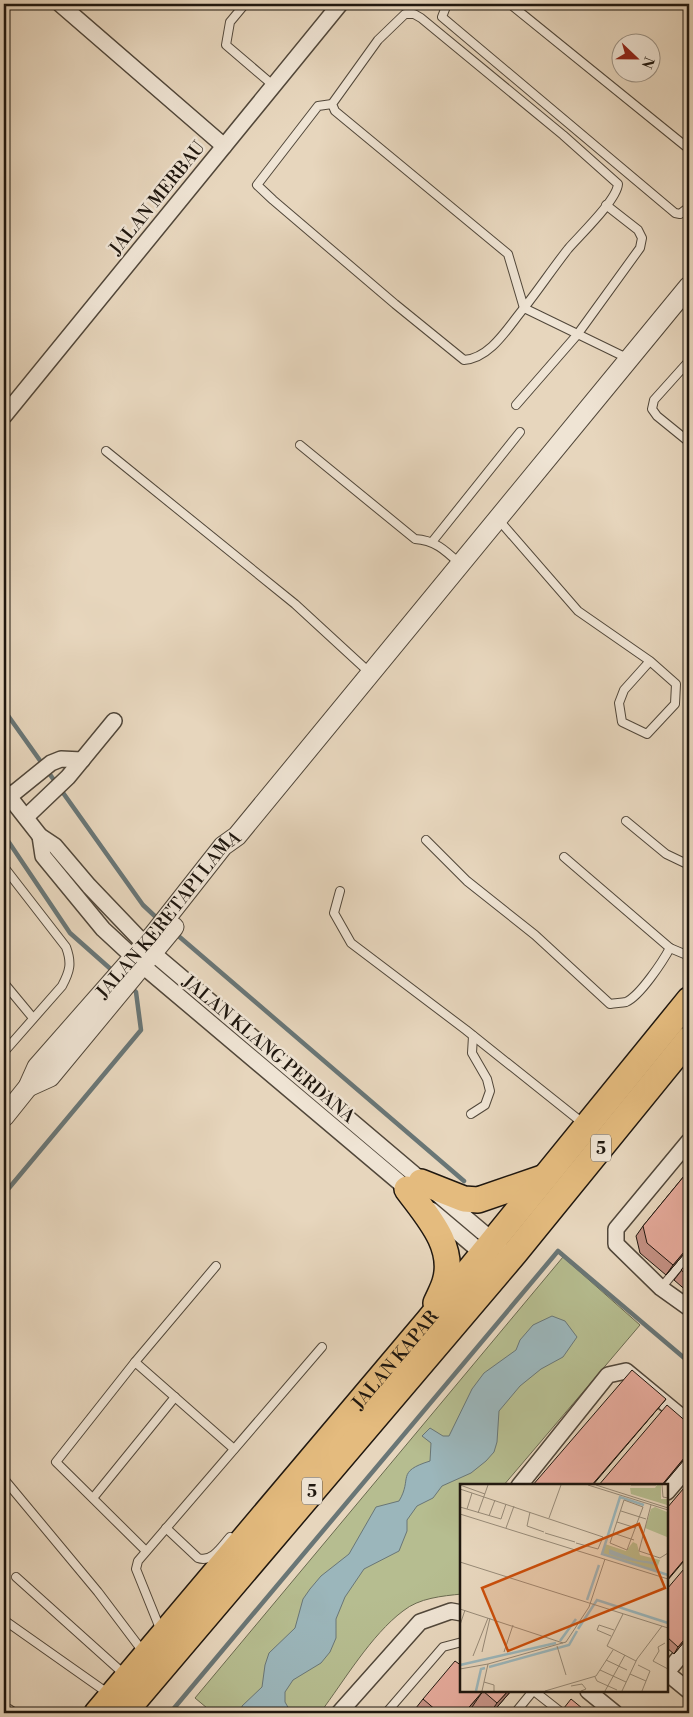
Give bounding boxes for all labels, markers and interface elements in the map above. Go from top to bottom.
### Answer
north arrow [610,32,660,82]
text: N [637,54,658,71]
street label: JALAN MERBAU [104,136,211,261]
street label: JALAN KERETAPI LAMA [91,826,246,1004]
street label: JALAN KLANG PERDANA [177,970,360,1129]
road number: 5 [591,1134,611,1162]
street label: JALAN KAPAR [347,1306,444,1415]
road number: 5 [302,1478,322,1504]
inset map [460,1484,668,1692]

